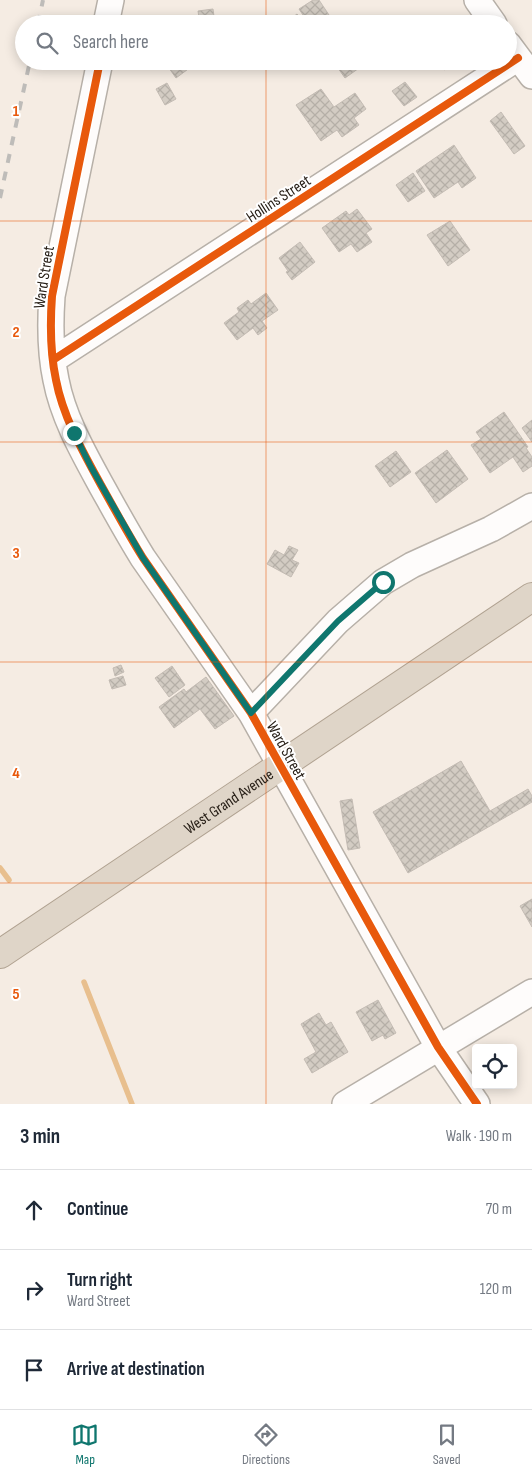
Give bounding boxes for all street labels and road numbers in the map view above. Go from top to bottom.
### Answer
street label: Hollins Street [243,171,315,227]
street label: Ward Street [30,244,59,310]
street label: Ward Street [262,718,309,783]
street label: West Grand Avenue [181,765,277,839]

